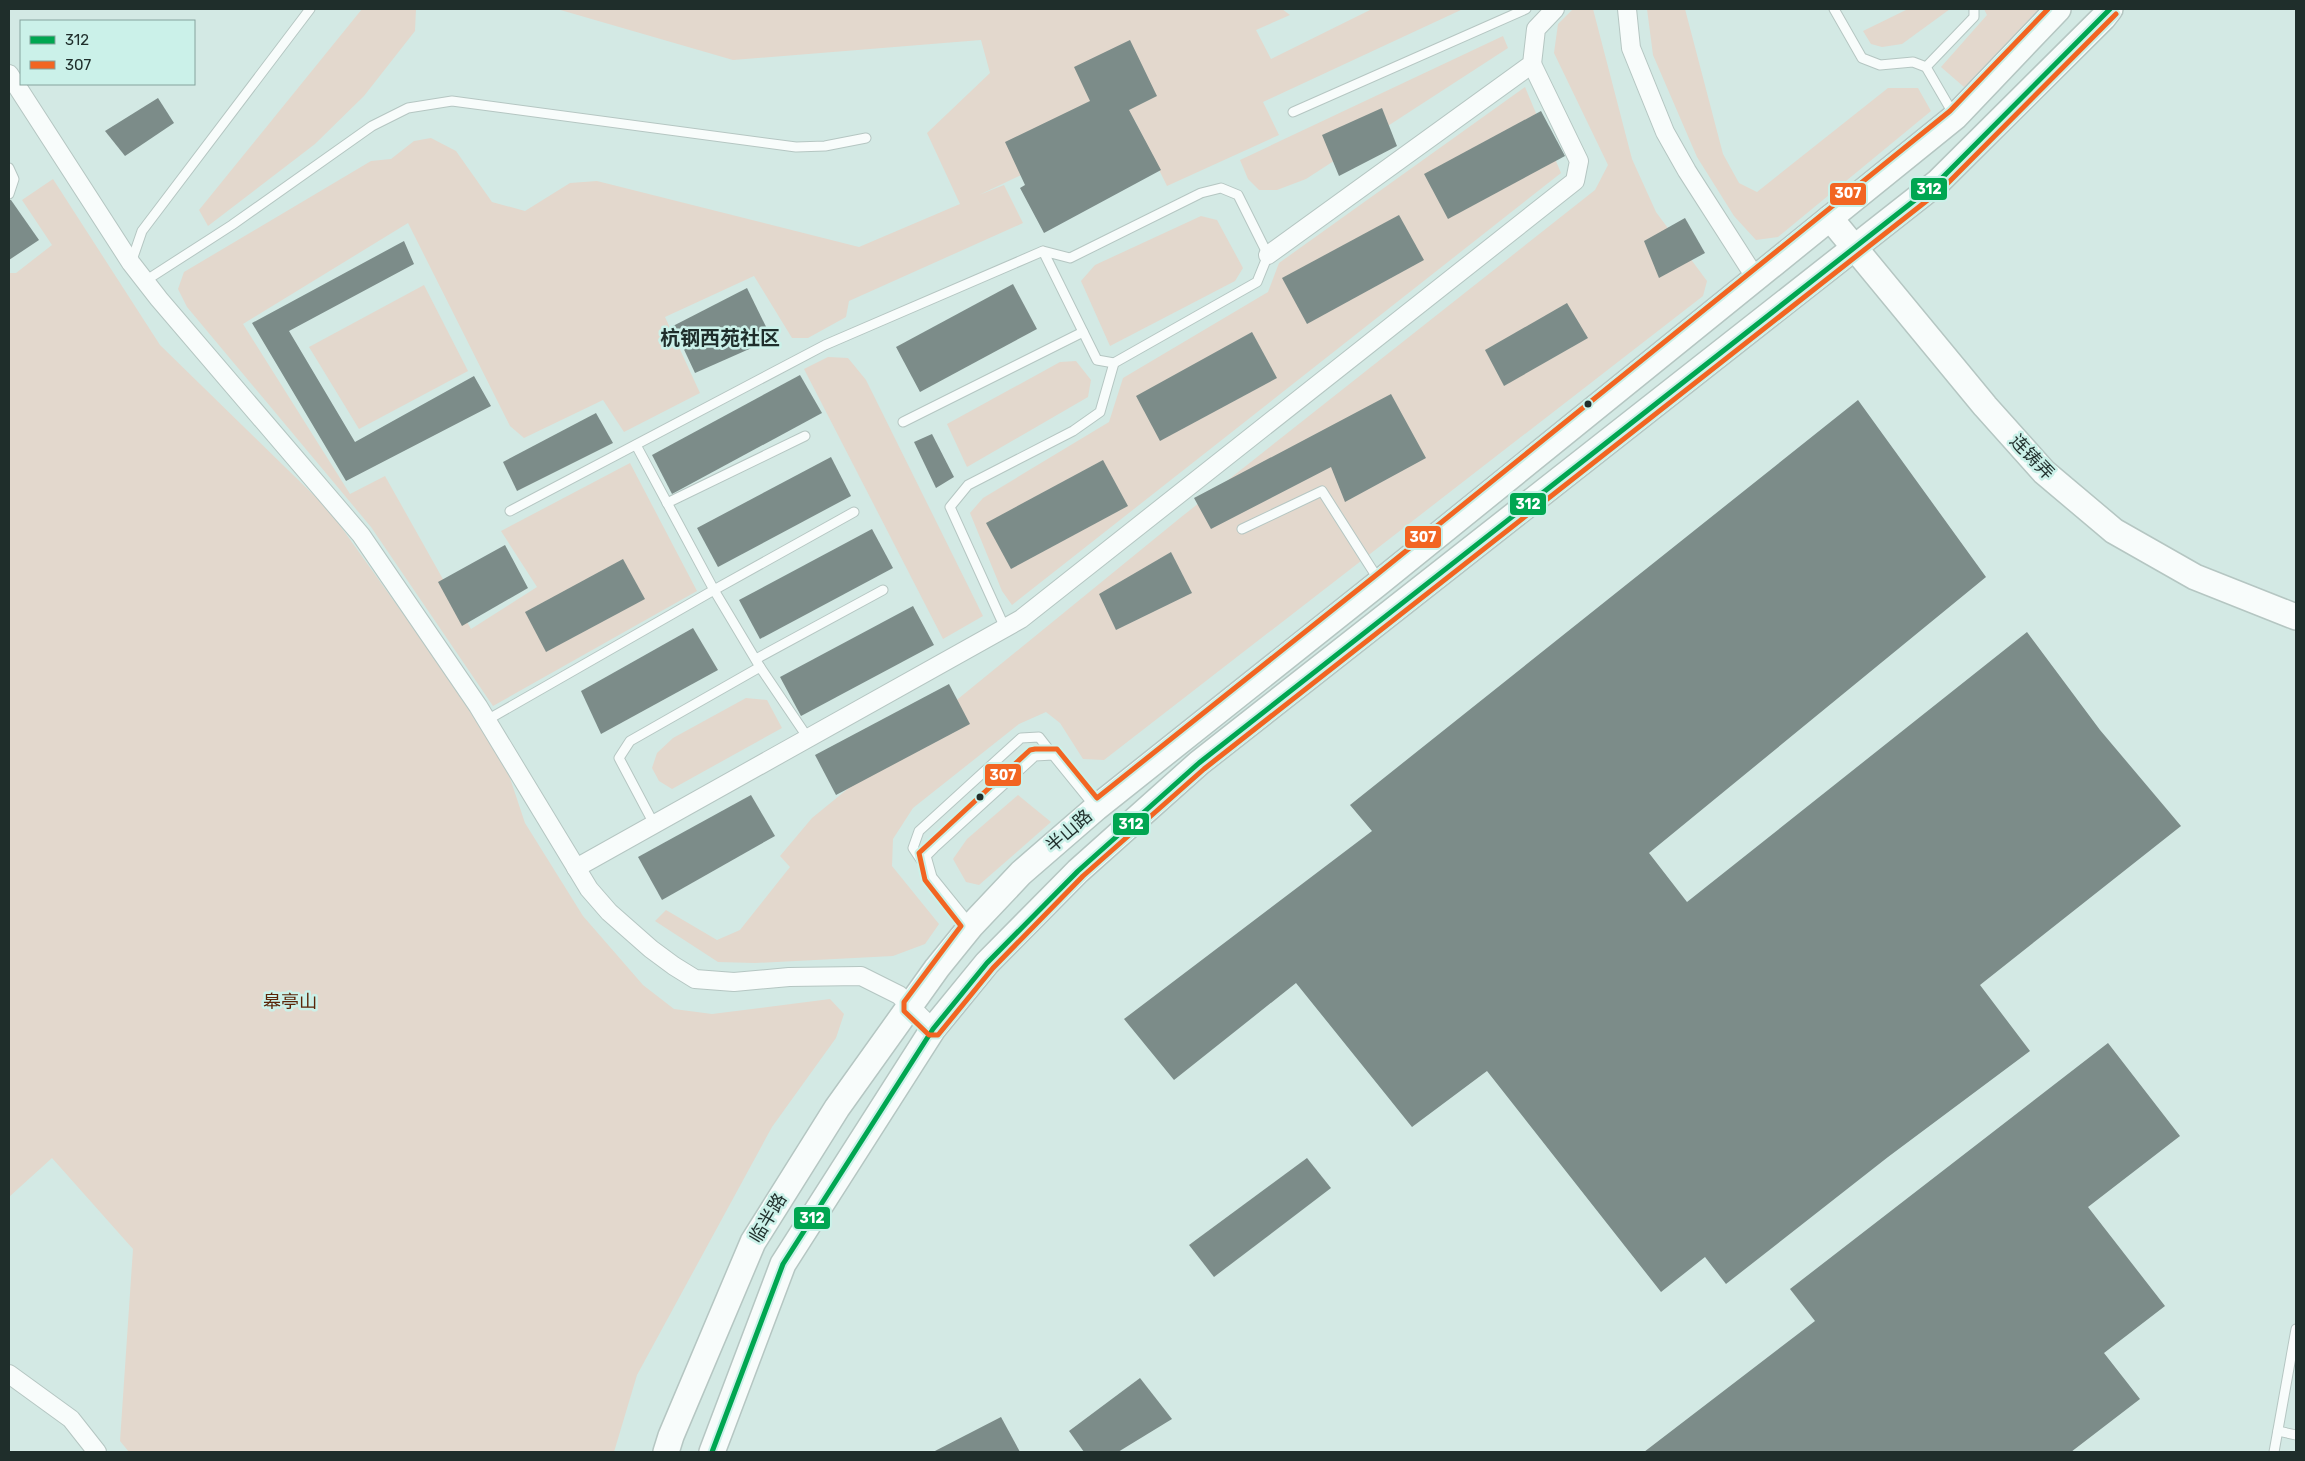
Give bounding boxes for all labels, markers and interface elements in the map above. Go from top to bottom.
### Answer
legend [20,20,195,85]
text: 312 [65,31,89,49]
text: 307 [65,56,92,74]
line badge: 312 [1910,177,1948,201]
text: 312 [1916,181,1942,198]
line badge: 307 [1829,182,1867,206]
text: 307 [1835,185,1861,202]
district label: 杭钢西苑社区 [660,326,780,350]
unlabelled marker [1583,399,1593,409]
street label: 连铸弄 [2005,430,2059,484]
line badge: 312 [1509,492,1547,516]
text: 312 [1515,496,1541,513]
line badge: 307 [1404,525,1442,549]
text: 307 [1410,529,1436,546]
line badge: 307 [984,763,1022,787]
text: 307 [990,767,1016,784]
unlabelled marker [975,792,985,802]
street label: 半山路 [1041,805,1097,857]
line badge: 312 [1112,812,1150,836]
text: 312 [1118,816,1144,833]
park label: 皋亭山 [263,991,317,1013]
street label: 临半路 [745,1189,791,1247]
line badge: 312 [793,1206,831,1230]
text: 312 [799,1210,825,1227]

